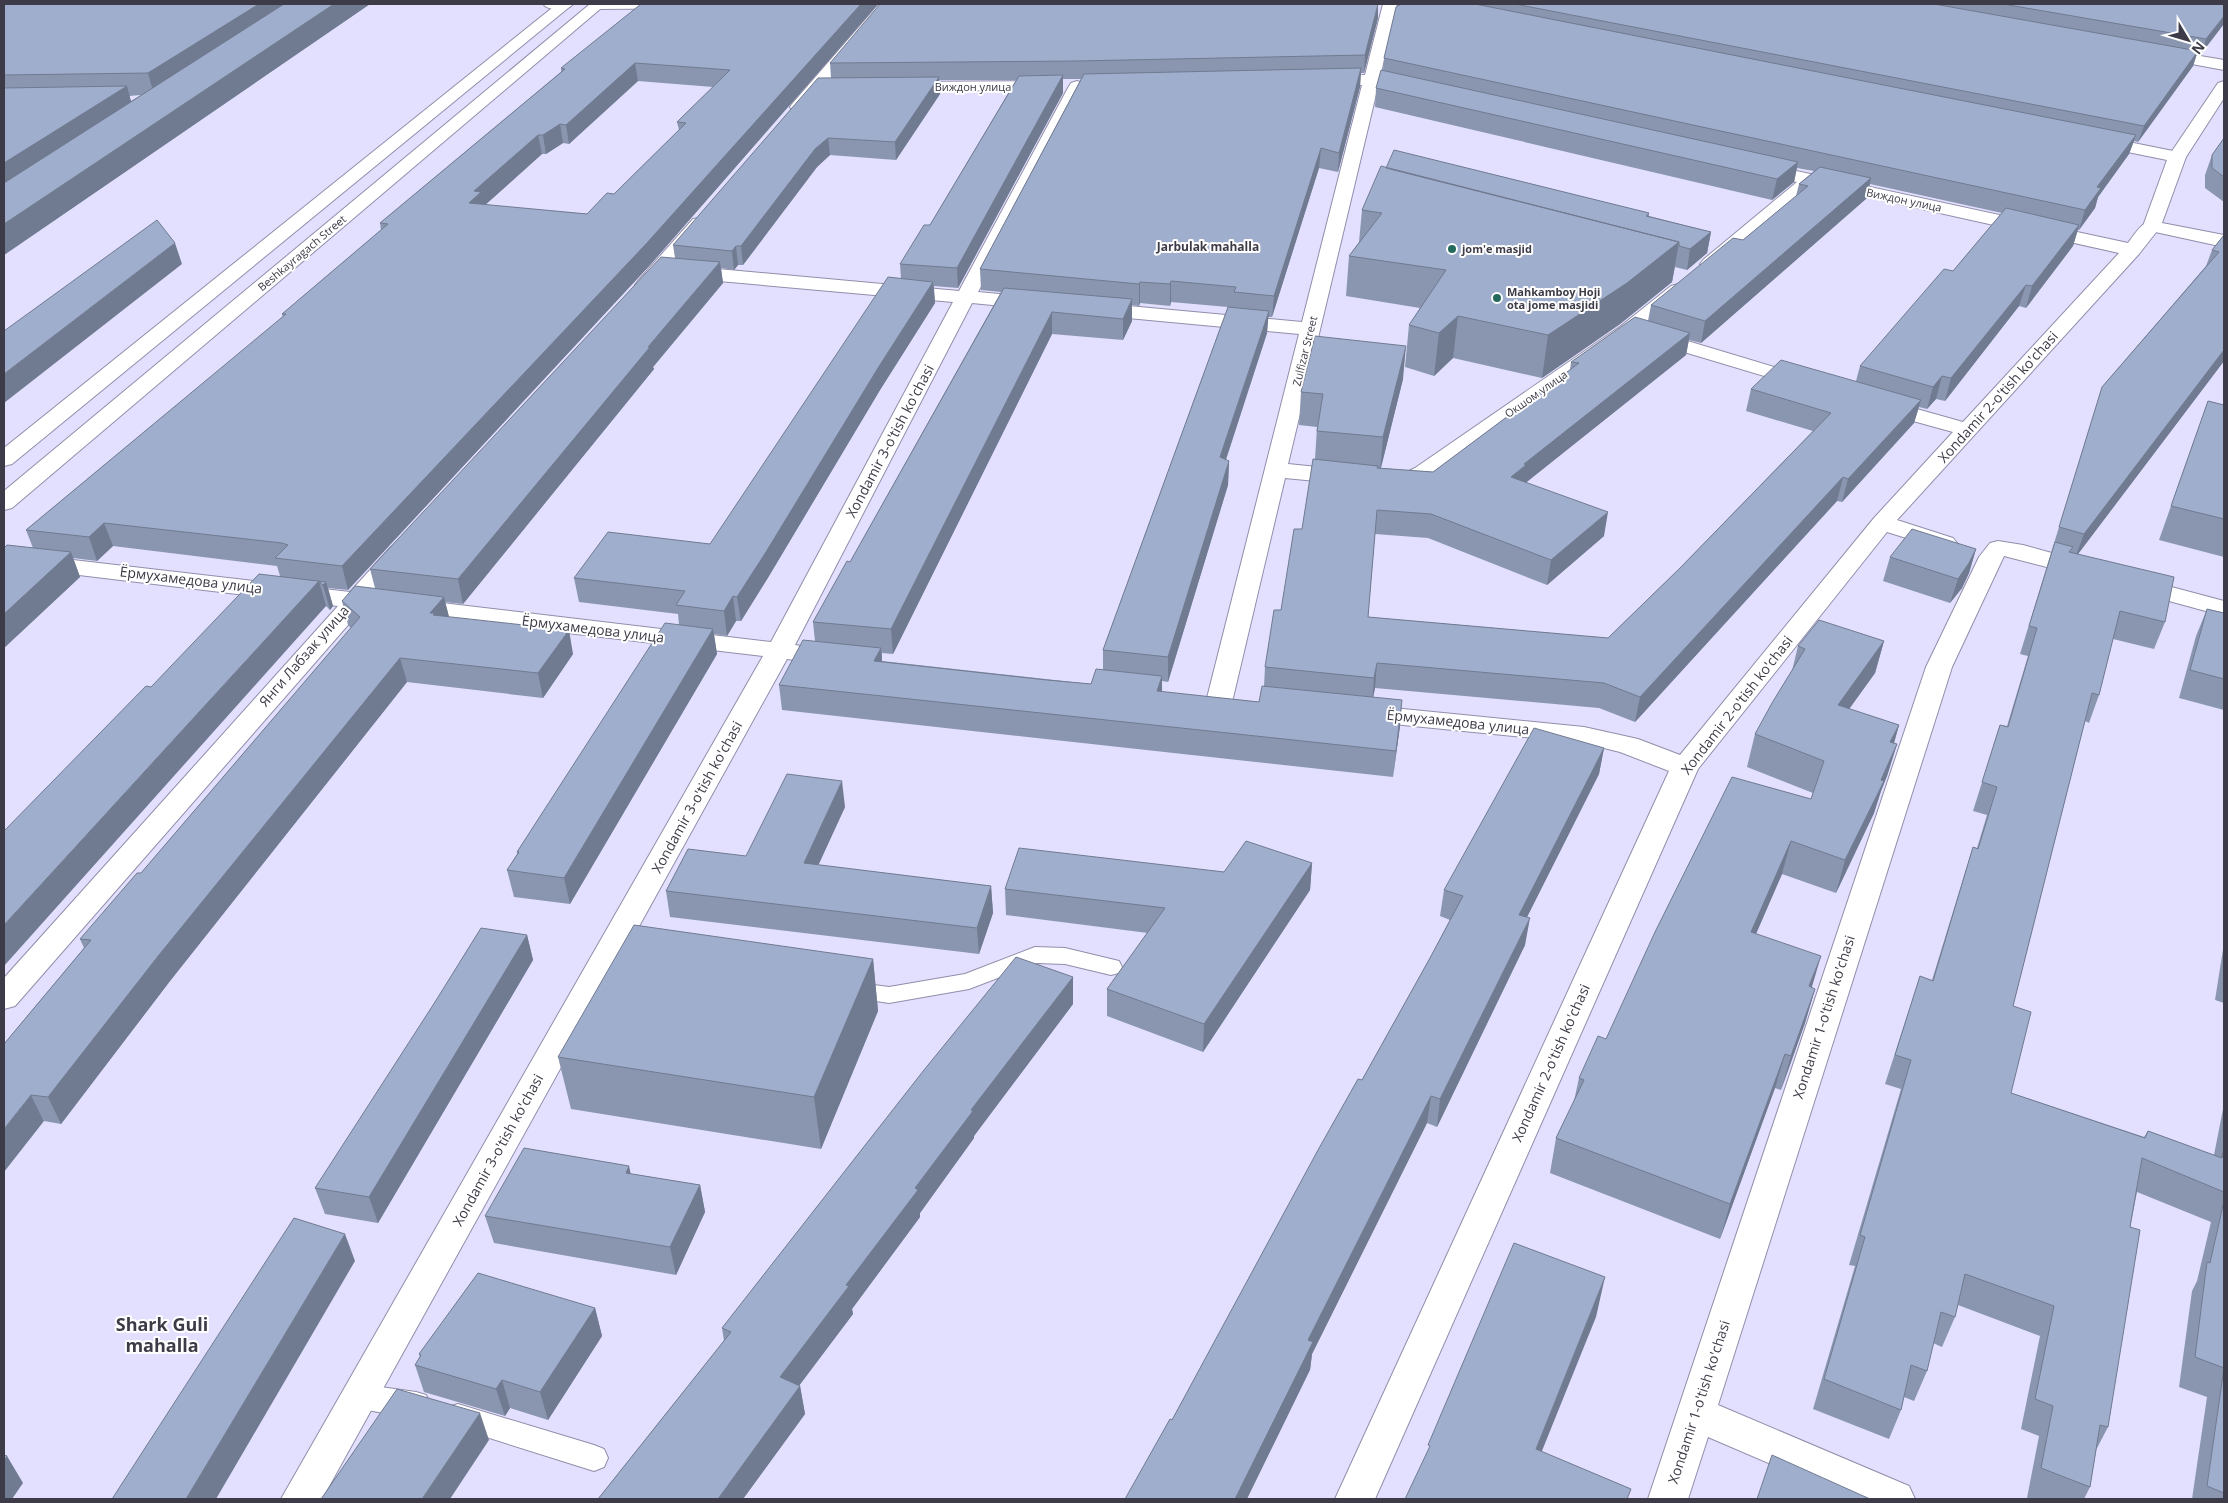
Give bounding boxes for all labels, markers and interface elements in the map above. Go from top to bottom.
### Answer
north arrow [2163,15,2213,65]
text: N [2188,38,2210,59]
street label: Виждон улица [935,79,1011,94]
street label: Виждон улица [1865,184,1943,215]
street label: Beshkayragach Street [254,211,349,294]
district label: Jarbulak mahalla [1156,238,1259,255]
place label: jom'e masjid [1461,241,1532,256]
marker: jom'e masjid [1446,243,1458,255]
place label: Mahkamboy Hoji ota jome masjidi [1507,284,1600,312]
marker: Mahkamboy Hoji ota jome masjidi [1491,292,1503,304]
street label: Zulfizar Street [1289,314,1320,387]
street label: Xondamir 2-o'tish ko'chasi [1933,327,2062,467]
street label: Xondamir 3-o'tish ko'chasi [841,361,938,521]
street label: Окшом улица [1501,366,1570,421]
street label: Ёрмухамедова улица [119,561,263,598]
street label: Янги Лабзак улица [254,601,353,710]
street label: Ёрмухамедова улица [521,610,665,647]
street label: Xondamir 2-o'tish ko'chasi [1677,632,1797,778]
street label: Ёрмухамедова улица [1386,705,1530,738]
street label: Xondamir 3-o'tish ko'chasi [647,717,746,876]
street label: Xondamir 1-o'tish ko'chasi [1788,933,1859,1101]
street label: Xondamir 2-o'tish ko'chasi [1507,981,1594,1145]
street label: Xondamir 3-o'tish ko'chasi [448,1070,547,1229]
district label: Shark Guli mahalla [116,1312,208,1357]
street label: Xondamir 1-o'tish ko'chasi [1663,1318,1734,1486]

